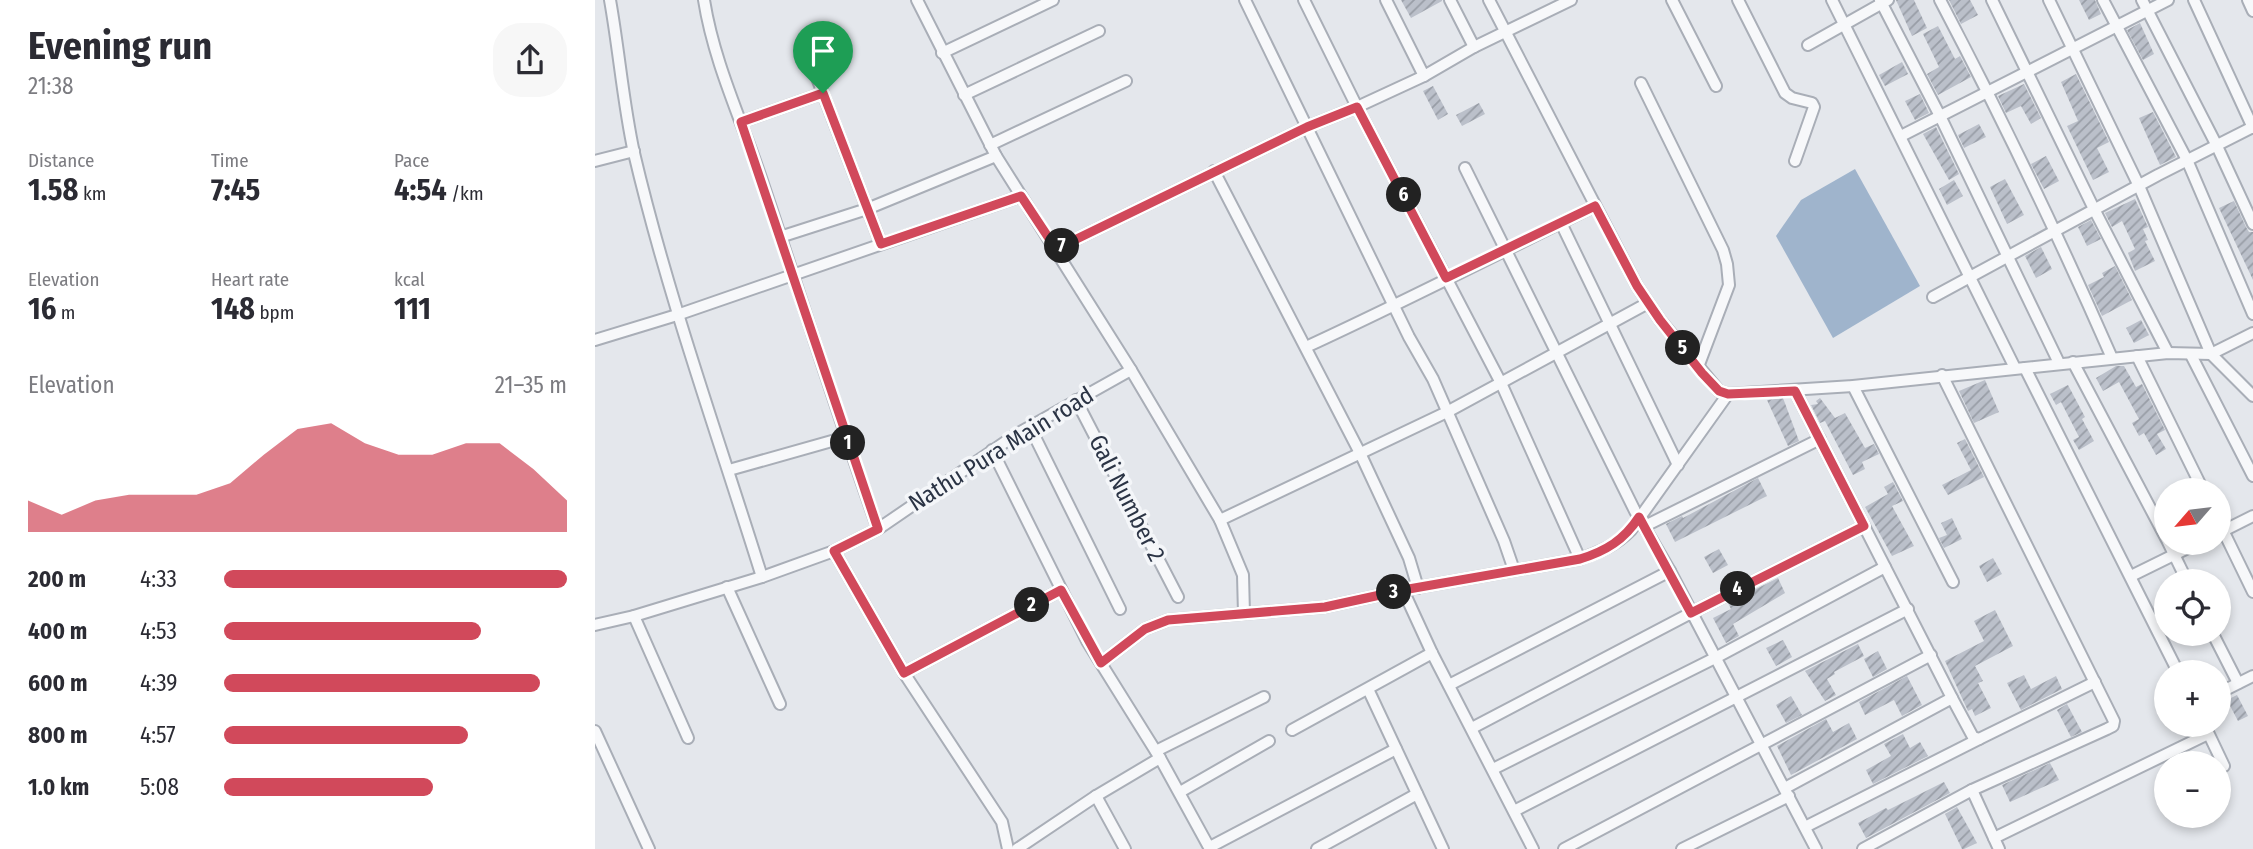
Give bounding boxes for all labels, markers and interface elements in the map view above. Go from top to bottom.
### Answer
pin [793,21,853,93]
text: Evening run [28,23,212,69]
button: share [493,23,567,97]
icon: arrive [804,32,842,70]
text: 21:38 [28,72,74,100]
text: Distance [28,149,95,172]
text: Time [211,149,249,172]
text: Pace [394,149,429,172]
text: 1.58 [28,172,78,208]
text: 7:45 [211,172,260,208]
text: 4:54 [394,172,447,208]
pin: 6 [1387,178,1421,212]
text: km [78,182,106,205]
text: /km [447,182,484,205]
text: 6 [1399,183,1408,206]
pin: 7 [1044,229,1079,264]
text: 7 [1057,234,1066,257]
text: Elevation [28,268,100,291]
text: Heart rate [211,268,289,291]
text: kcal [394,268,425,291]
text: 16 [28,291,56,327]
text: 148 [211,291,255,327]
text: 111 [394,291,431,327]
text: m [56,301,75,324]
text: bpm [255,301,294,324]
pin: 5 [1665,330,1701,366]
text: 5 [1678,336,1687,359]
text: Elevation [28,371,115,399]
text: 21–35 m [495,371,567,399]
street label: Nathu Pura Main road [903,381,1099,517]
pin: 1 [831,426,865,460]
street label: Gali Number 2 [1083,430,1171,566]
text: 1 [843,431,852,454]
north arrow [2154,478,2231,555]
map controls [2154,478,2231,828]
text: 200 m [28,565,86,593]
text: 4:33 [140,565,177,593]
button: locate [2154,569,2231,646]
pin: 4 [1721,572,1755,606]
pin: 3 [1377,574,1411,610]
text: 4 [1733,577,1742,600]
text: 3 [1389,580,1398,603]
pin: 2 [1015,588,1049,622]
text: 2 [1027,593,1036,616]
text: 400 m [28,617,87,645]
text: 4:53 [140,617,177,645]
button: + [2154,660,2231,737]
text: 600 m [28,669,87,697]
text: 4:39 [140,669,178,697]
text: 800 m [28,721,88,749]
text: 4:57 [140,721,176,749]
button: − [2154,751,2231,828]
text: 1.0 km [28,773,89,801]
text: 5:08 [140,773,179,801]

